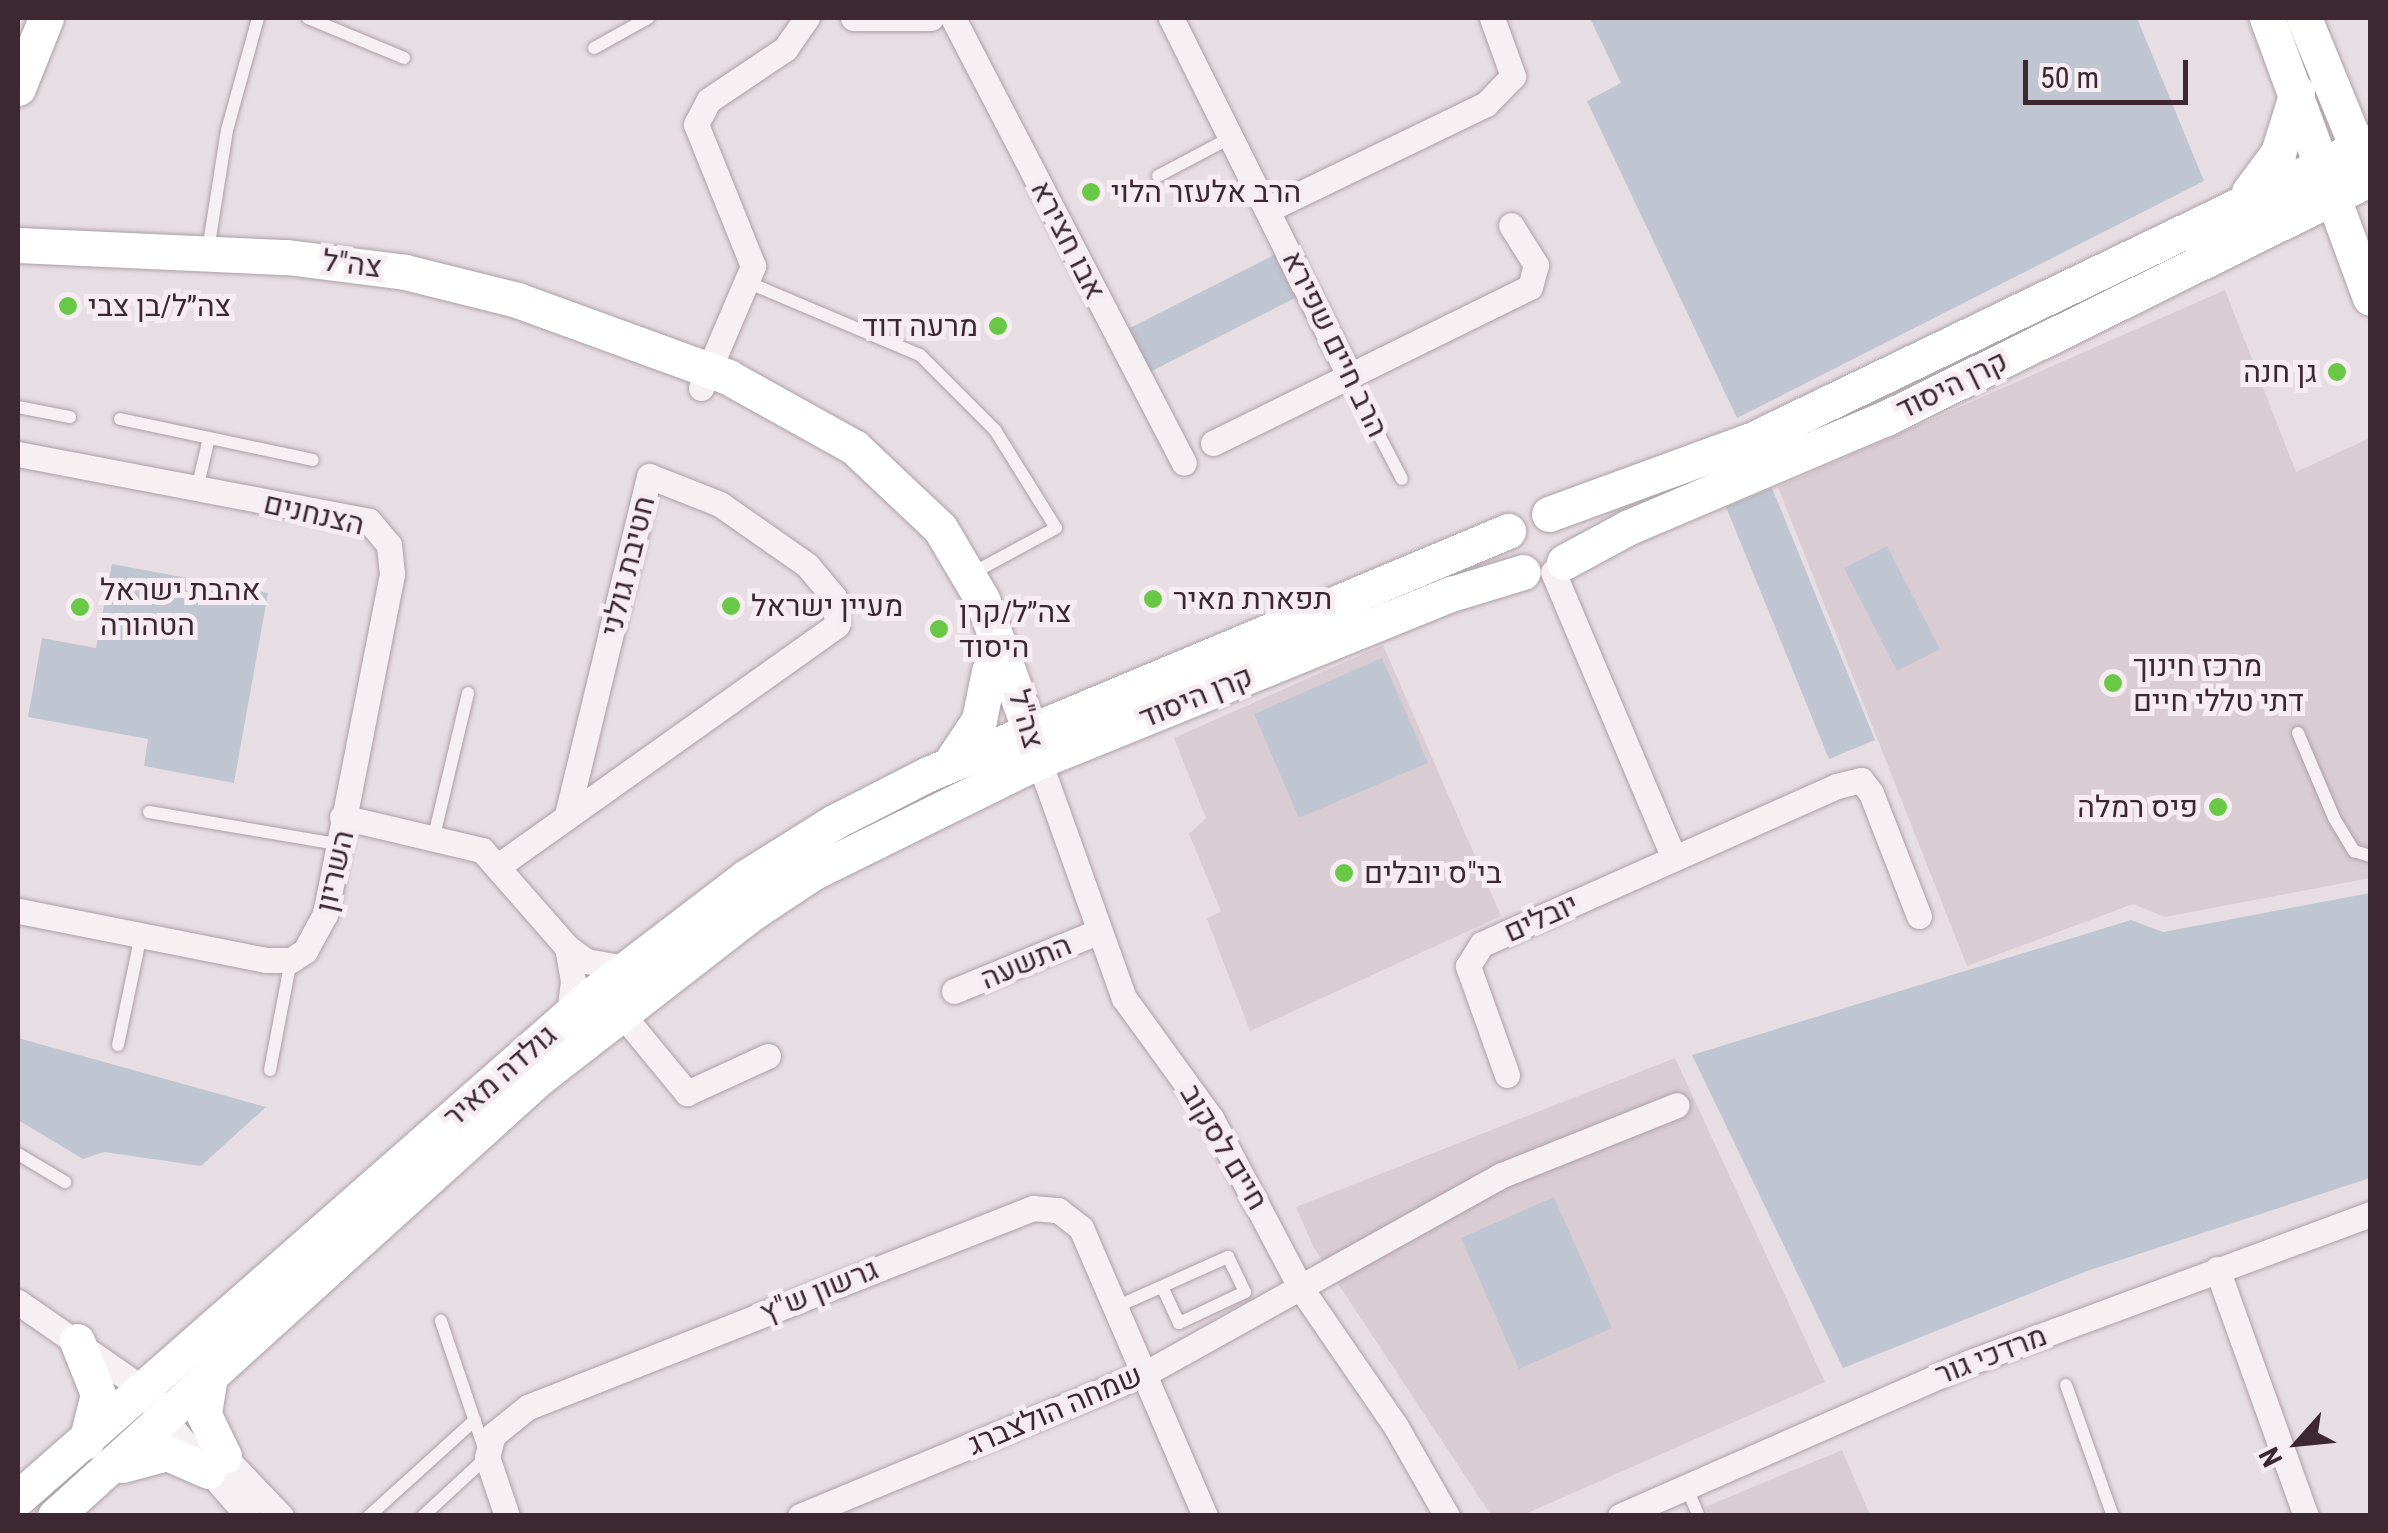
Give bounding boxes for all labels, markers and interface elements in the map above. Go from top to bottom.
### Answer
scale bar [2028,40,2193,102]
text: 50 m [2040,60,2099,95]
place label: הרב אלעזר הלוי [1111,174,1301,210]
street label: אבו חצירא [1023,175,1113,305]
marker: הרב אלעזר הלוי [1080,181,1102,203]
street label: צה"ל [321,243,383,285]
street label: הרב חיים שפירא [1274,245,1396,443]
place label: צה״ל/בן צבי [88,288,231,324]
marker: צה״ל/בן צבי [57,295,79,317]
place label: מרעה דוד [862,308,978,344]
marker: מרעה דוד [987,315,1009,337]
street label: קרן היסוד [1891,343,2013,427]
place label: גן חנה [2243,354,2317,390]
marker: גן חנה [2326,361,2348,383]
street label: הצנחנים [260,485,368,543]
street label: חטיבת גולני [593,492,663,640]
place label: אהבת ישראל הטהורה [100,572,261,642]
place label: תפארת מאיר [1173,581,1332,617]
place label: מעיין ישראל [751,588,903,624]
marker: תפארת מאיר [1142,588,1164,610]
place label: צה״ל/קרן היסוד [959,594,1071,664]
marker: מעיין ישראל [720,595,742,617]
marker: אהבת ישראל הטהורה [69,596,91,618]
marker: צה״ל/קרן היסוד [928,618,950,640]
place label: מרכז חינוך דתי טללי חיים [2133,648,2304,718]
street label: קרן היסוד [1134,658,1258,736]
marker: מרכז חינוך דתי טללי חיים [2102,672,2124,694]
street label: צה"ל [1001,686,1051,752]
place label: פיס רמלה [2077,789,2198,825]
marker: פיס רמלה [2207,796,2229,818]
street label: השריון [308,827,362,915]
place label: בי"ס יובלים [1364,855,1502,891]
marker: בי"ס יובלים [1333,862,1355,884]
street label: יובלים [1498,886,1584,950]
street label: התשעה [975,927,1077,997]
street label: גולדה מאיר [436,1017,564,1135]
street label: חיים לסקוב [1172,1078,1276,1216]
street label: גרשון ש"ץ [755,1251,883,1331]
street label: מרדכי גור [1930,1317,2052,1393]
street label: שמחה הולצברג [962,1357,1148,1463]
north arrow [2248,1393,2348,1493]
text: N [2252,1442,2289,1472]

